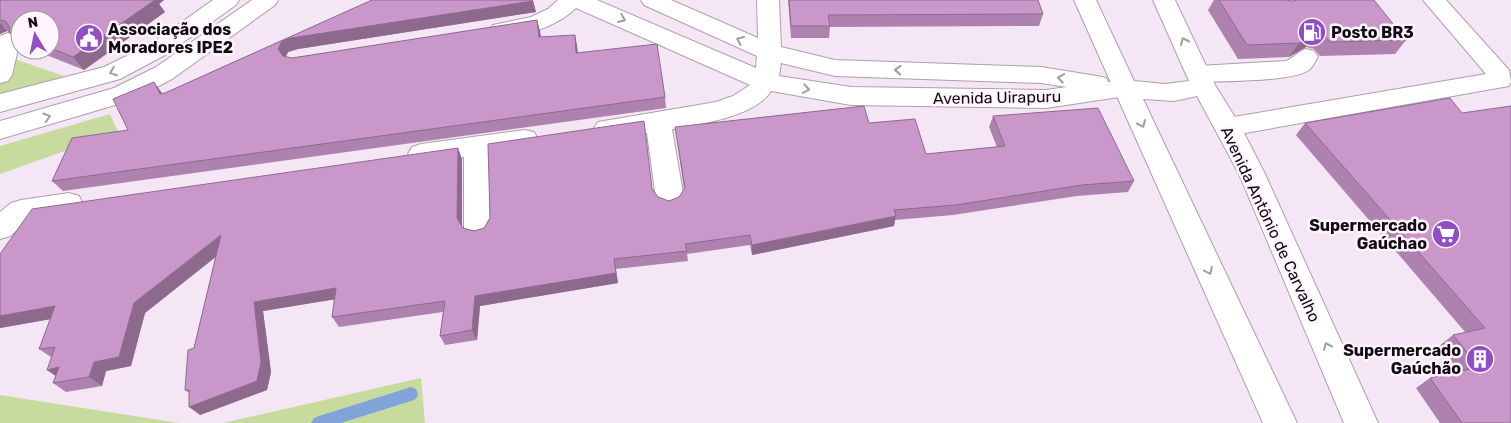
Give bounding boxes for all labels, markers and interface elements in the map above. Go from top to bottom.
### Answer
north arrow [10,10,60,60]
text: N [26,13,39,32]
one-way arrow [617,13,626,24]
fuel station icon: Posto BR3 [1297,17,1327,47]
place label: Associação dos Moradores IPE2 [108,20,233,57]
public building icon: Associação dos Moradores IPE2 [74,23,104,53]
place label: Posto BR3 [1331,23,1414,42]
one-way arrow [736,35,745,46]
one-way arrow [1179,37,1190,46]
one-way arrow [894,65,902,75]
one-way arrow [109,66,117,76]
one-way arrow [1056,73,1065,83]
one-way arrow [802,83,811,93]
street label: Avenida Uirapuru [933,87,1061,108]
one-way arrow [42,112,50,122]
one-way arrow [1135,119,1146,128]
street label: Avenida Antônio de Carvalho [1217,123,1324,325]
place label: Supermercado Gaúchao [1309,216,1427,253]
supermarket icon: Supermercado Gaúchao [1431,219,1461,249]
one-way arrow [1203,266,1214,275]
place label: Supermercado Gaúchão [1343,341,1461,378]
one-way arrow [1323,342,1334,351]
building icon: Supermercado Gaúchão [1465,344,1495,374]

